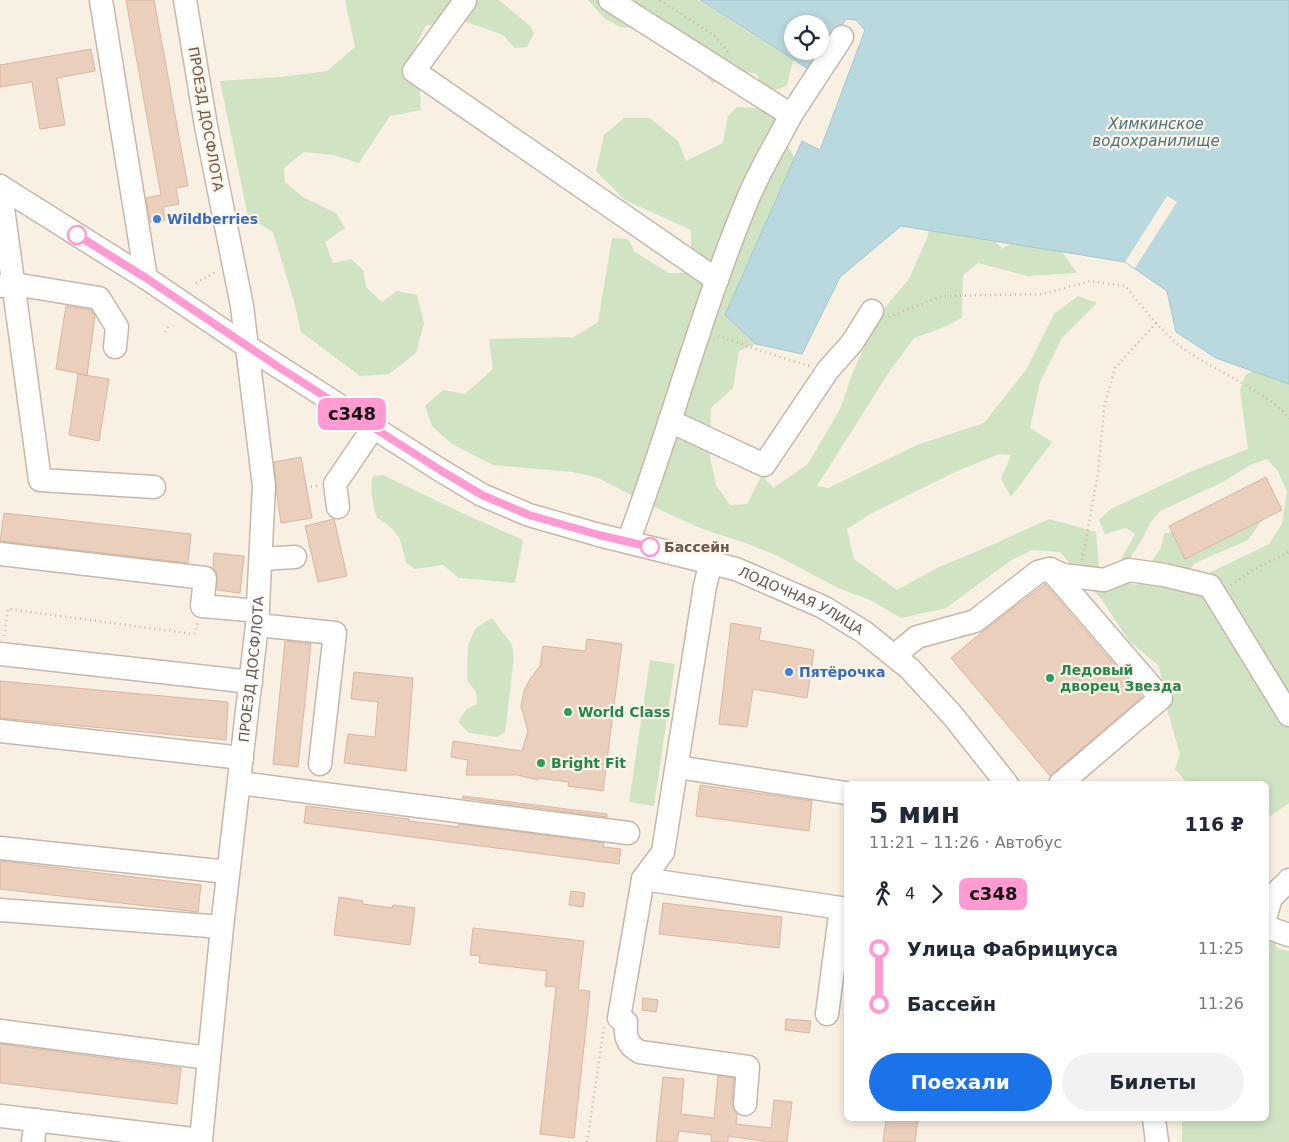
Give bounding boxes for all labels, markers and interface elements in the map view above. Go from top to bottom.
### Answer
map controls [784,15,829,60]
button: locate [784,15,829,60]
street label: ПРОЕЗД ДОСФЛОТА [185,45,227,193]
water label: Химкинское водохранилище [1092,115,1220,150]
place label: Wildberries [167,211,258,227]
marker: Wildberries [151,213,163,225]
unlabelled marker [67,225,87,245]
line badge: с348 [317,398,387,430]
text: с348 [328,403,376,424]
marker: Бассейн [640,537,660,557]
place label: Бассейн [664,539,730,555]
street label: ЛОДОЧНАЯ УЛИЦА [736,563,867,638]
street label: ПРОЕЗД ДОСФЛОТА [235,595,266,743]
place label: Ледовый дворец Звезда [1060,662,1182,694]
place label: Пятёрочка [799,664,886,680]
marker: Пятёрочка [783,666,795,678]
marker: Ледовый дворец Звезда [1044,672,1056,684]
place label: World Class [578,704,670,720]
marker: World Class [562,706,574,718]
place label: Bright Fit [551,755,626,771]
marker: Bright Fit [535,757,547,769]
text: 5 мин [869,797,960,830]
text: 116 ₽ [1185,813,1244,835]
text: 11:21 – 11:26 · Автобус [869,833,1062,852]
icon: walk [869,880,897,908]
icon: forward [923,880,951,908]
text: с348 [969,883,1017,904]
text: 4 [905,884,915,903]
text: Улица Фабрициуса [907,938,1118,960]
text: 11:25 [1198,939,1244,958]
text: Бассейн [907,993,996,1015]
text: 11:26 [1198,994,1244,1013]
button: Поехали [869,1053,1052,1111]
button: Билеты [1062,1053,1244,1111]

